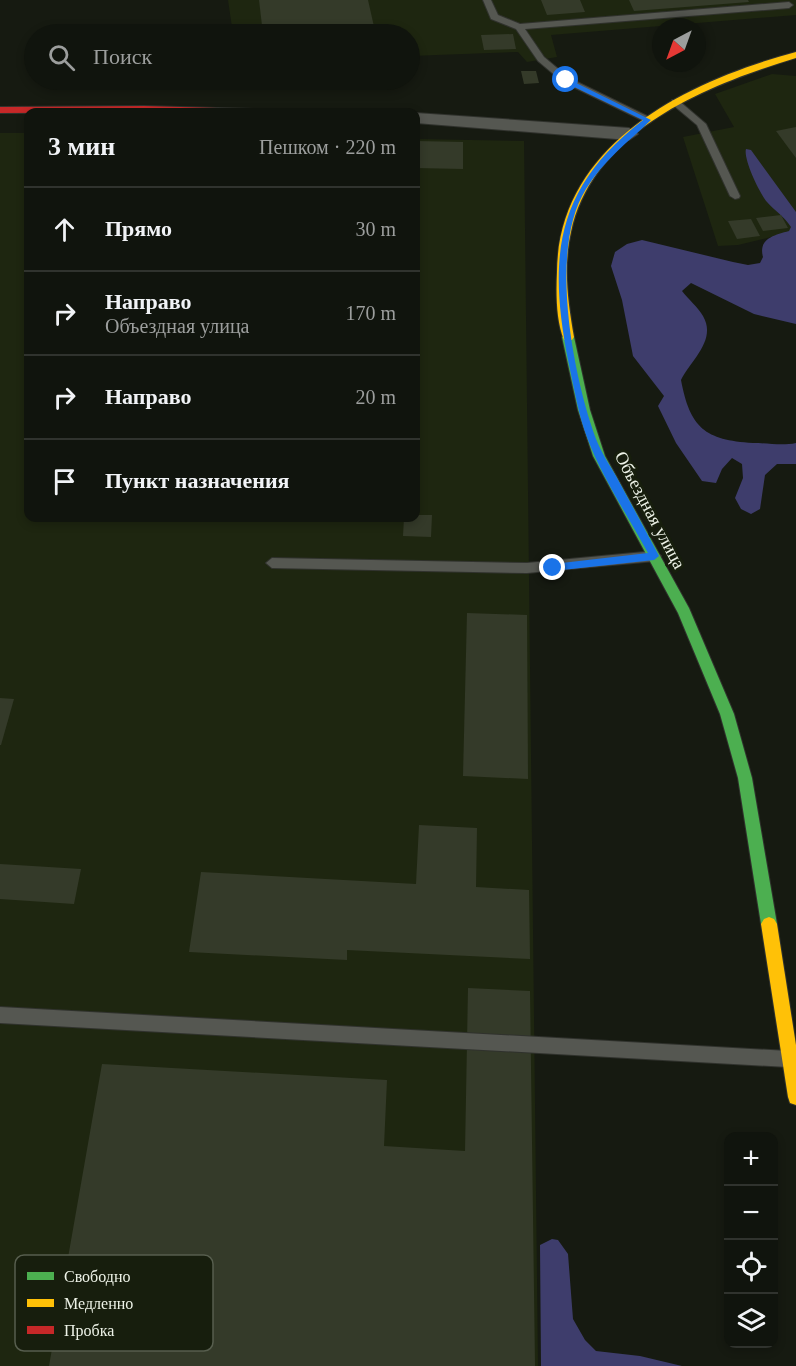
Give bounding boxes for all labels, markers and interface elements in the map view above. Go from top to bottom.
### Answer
north arrow [652,18,706,72]
search box [24,24,420,90]
icon: search [45,41,78,74]
text: Поиск [93,44,152,69]
route start [552,66,578,92]
text: 3 мин [48,132,115,161]
text: Пешком · 220 m [259,136,396,158]
icon: ahead [48,213,81,246]
text: Прямо [105,216,172,241]
text: 30 m [355,218,396,240]
text: Направо [105,289,191,314]
icon: right [48,297,81,330]
text: 170 m [345,302,396,324]
text: Объездная улица [105,315,249,337]
icon: right [48,381,81,414]
text: Направо [105,384,191,409]
text: 20 m [355,386,396,408]
street label: Объездная улица [611,448,689,572]
icon: arrive [48,465,81,498]
text: Пункт назначения [105,468,290,493]
route end [539,554,565,580]
map controls [724,1132,778,1348]
button: + [724,1132,778,1186]
button: − [724,1186,778,1240]
button: locate [724,1240,778,1294]
legend [15,1255,213,1351]
text: Свободно [64,1268,131,1286]
button: layers [724,1294,778,1348]
text: Медленно [64,1295,133,1313]
text: Пробка [64,1322,114,1340]

